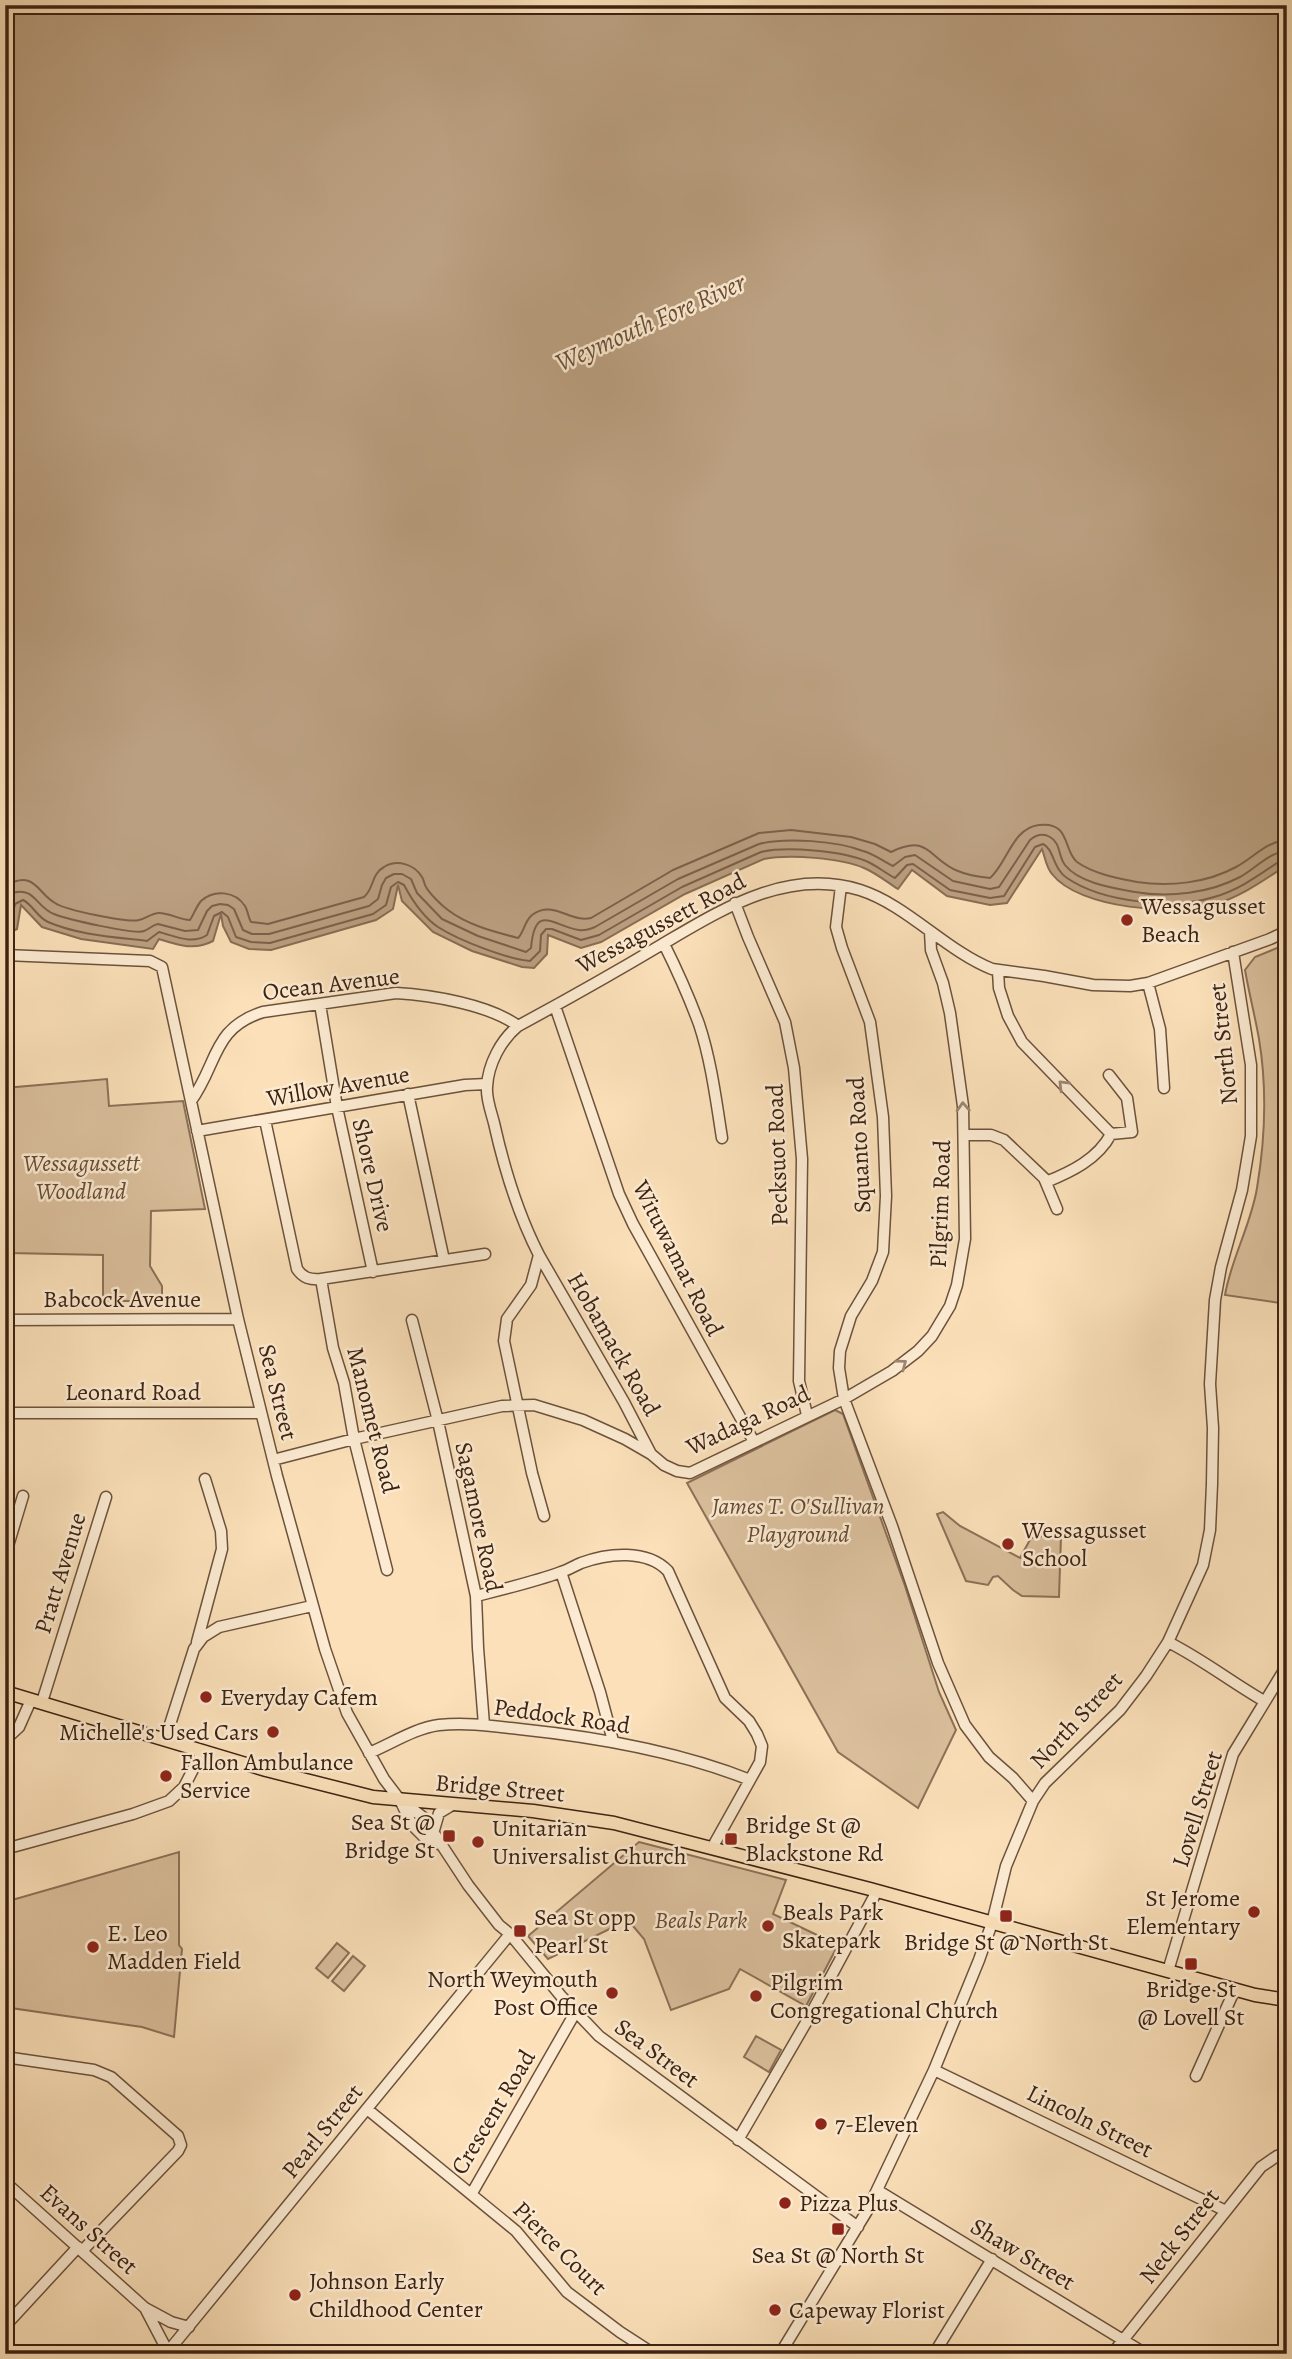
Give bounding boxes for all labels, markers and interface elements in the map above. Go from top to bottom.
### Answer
water label: Weymouth Fore River [550,265,752,380]
street label: Wessagussett Road [570,865,751,982]
place label: Wessagusset Beach [1140,890,1266,950]
marker: Wessagusset Beach [1119,912,1135,928]
street label: Ocean Avenue [261,960,401,1008]
street label: North Street [1201,981,1245,1107]
street label: Willow Avenue [263,1058,412,1114]
street label: Squanto Road [839,1076,879,1214]
one-way arrow [1059,1081,1072,1094]
street label: Pecksuot Road [759,1083,795,1227]
one-way arrow [955,1101,970,1112]
street label: Shore Drive [344,1115,402,1235]
street label: Pilgrim Road [922,1139,958,1269]
park label: Wessagussett Woodland [23,1147,140,1207]
street label: Wituwamat Road [625,1174,731,1341]
street label: Hobamack Road [560,1266,668,1422]
street label: Babcock Avenue [43,1283,201,1315]
street label: Sea Street [251,1341,305,1443]
street label: Manomet Road [339,1343,407,1497]
one-way arrow [894,1359,907,1372]
street label: Leonard Road [65,1376,201,1408]
street label: Wadaga Road [680,1377,815,1463]
street label: Sagamore Road [447,1439,511,1595]
park label: James T. O'Sullivan Playground [711,1490,884,1550]
street label: Pratt Avenue [26,1508,94,1638]
place label: Wessagusset School [1021,1514,1147,1574]
marker: Wessagusset School [1000,1536,1016,1552]
street label: North Street [1023,1664,1129,1776]
place label: Everyday Cafem [220,1681,378,1713]
marker: Everyday Cafem [198,1689,214,1705]
street label: Peddock Road [492,1691,632,1741]
place label: Michelle's Used Cars [59,1716,259,1748]
marker: Michelle's Used Cars [265,1724,281,1740]
place label: Fallon Ambulance Service [180,1746,353,1806]
street label: Lovell Street [1164,1747,1230,1871]
street label: Bridge Street [434,1766,566,1810]
marker: Fallon Ambulance Service [158,1768,174,1784]
place label: Sea St @ Bridge St [344,1806,435,1866]
place label: Bridge St @ Blackstone Rd [745,1809,884,1869]
place label: Unitarian Universalist Church [492,1812,687,1872]
marker: Sea St @ Bridge St [441,1828,457,1844]
marker: Bridge St @ Blackstone Rd [723,1831,739,1847]
marker: Unitarian Universalist Church [470,1834,486,1850]
place label: St Jerome Elementary [1126,1882,1240,1942]
place label: Beals Park Skatepark [782,1896,883,1956]
place label: Sea St opp Pearl St [534,1901,636,1961]
park label: Beals Park [655,1904,748,1936]
marker: St Jerome Elementary [1246,1904,1262,1920]
marker: Bridge St @ North St [998,1908,1014,1924]
place label: E. Leo Madden Field [107,1917,241,1977]
marker: Beals Park Skatepark [760,1918,776,1934]
marker: Sea St opp Pearl St [512,1923,528,1939]
place label: Bridge St @ North St [904,1926,1108,1958]
marker: E. Leo Madden Field [85,1939,101,1955]
marker: Bridge St @ Lovell St [1183,1956,1199,1972]
place label: North Weymouth Post Office [427,1963,598,2023]
place label: Pilgrim Congregational Church [770,1966,999,2026]
place label: Bridge St @ Lovell St [1138,1973,1244,2033]
marker: North Weymouth Post Office [604,1985,620,2001]
marker: Pilgrim Congregational Church [748,1988,764,2004]
street label: Sea Street [608,2011,706,2095]
street label: Crescent Road [443,2044,543,2180]
street label: Pearl Street [274,2077,370,2185]
street label: Lincoln Street [1022,2077,1158,2165]
place label: 7-Eleven [835,2108,918,2140]
marker: 7-Eleven [813,2116,829,2132]
street label: Evans Street [33,2176,145,2282]
street label: Neck Street [1131,2181,1227,2291]
place label: Pizza Plus [799,2187,898,2219]
street label: Pierce Court [506,2194,614,2302]
marker: Pizza Plus [777,2195,793,2211]
street label: Shaw Street [965,2210,1081,2298]
marker: Sea St @ North St [830,2221,846,2237]
place label: Sea St @ North St [751,2239,925,2271]
place label: Johnson Early Childhood Center [309,2265,483,2325]
marker: Johnson Early Childhood Center [287,2287,303,2303]
place label: Capeway Florist [789,2294,945,2326]
marker: Capeway Florist [767,2302,783,2318]

